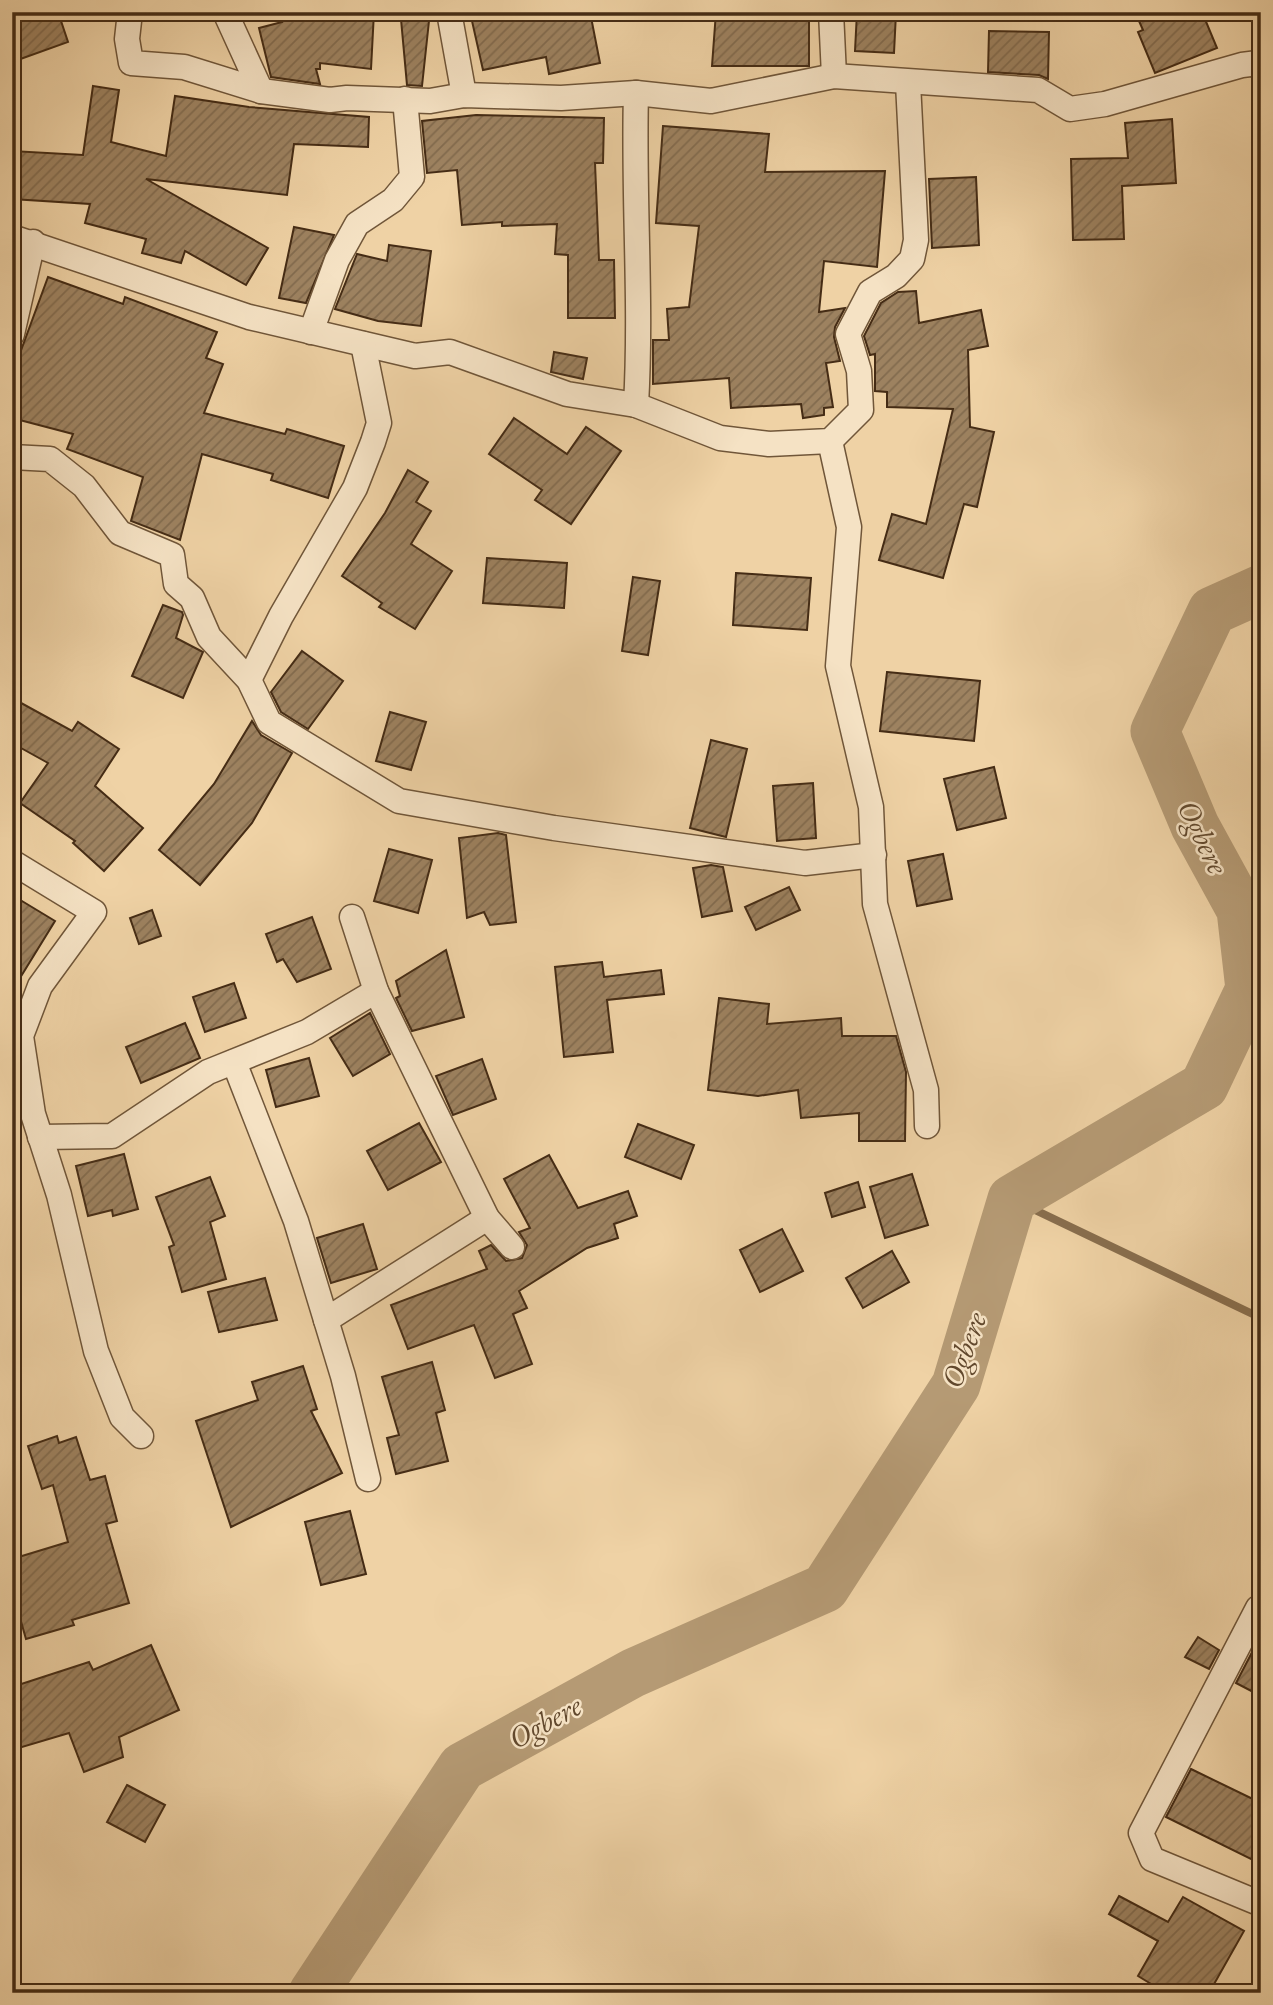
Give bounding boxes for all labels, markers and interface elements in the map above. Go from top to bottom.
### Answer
water label: Ogbere [1169,793,1238,881]
water label: Ogbere [932,1306,995,1393]
water label: Ogbere [501,1685,589,1757]

